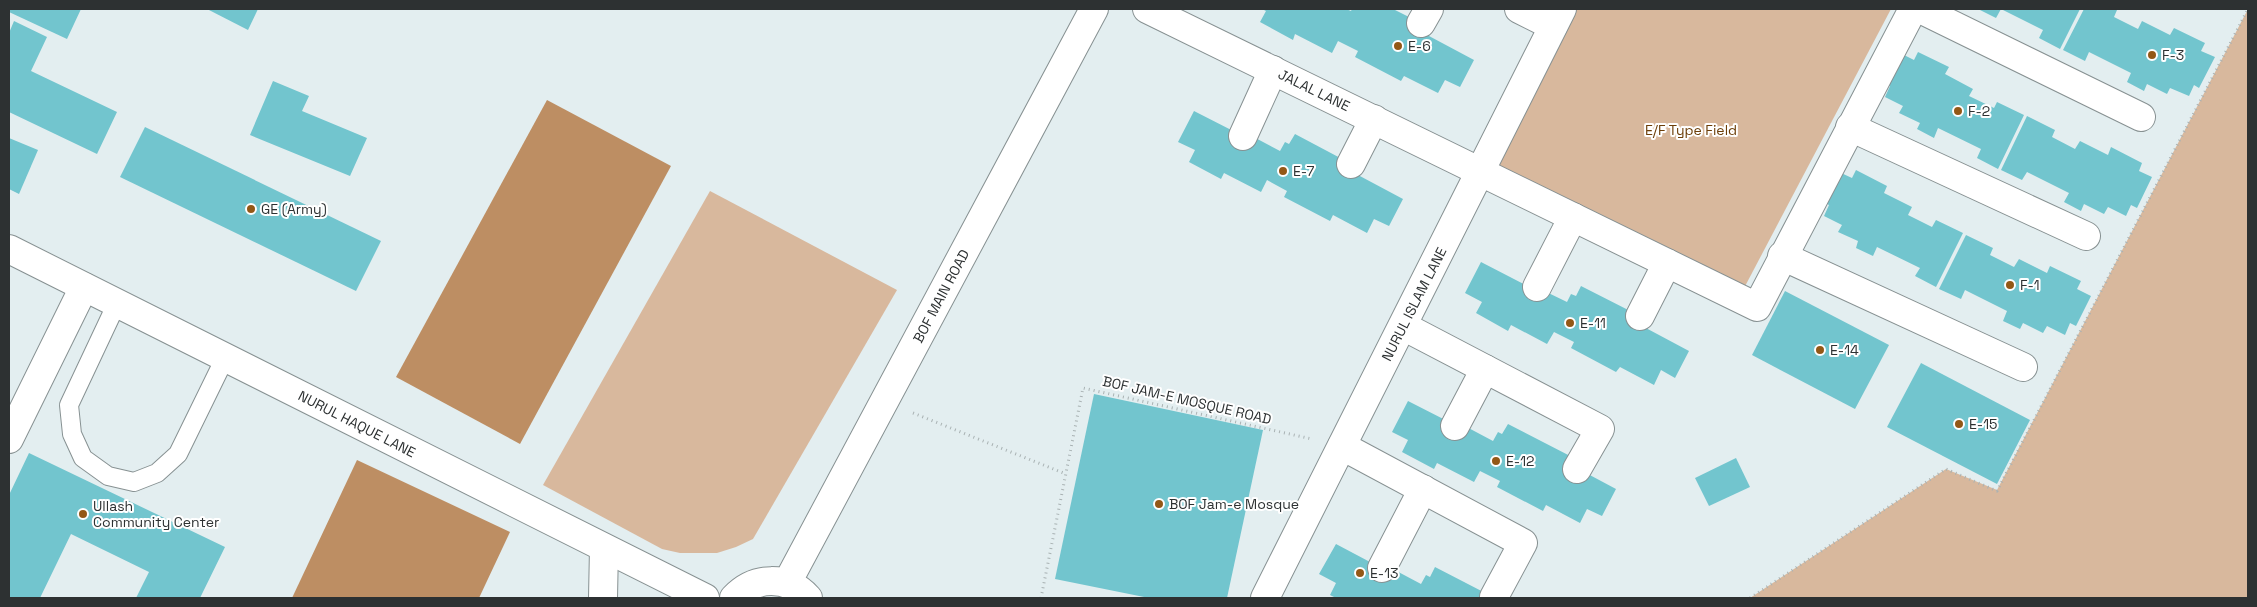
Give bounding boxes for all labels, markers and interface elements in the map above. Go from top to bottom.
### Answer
place label: E-6 [1408,37,1431,55]
marker: E-6 [1392,40,1404,52]
place label: F-3 [2162,46,2184,64]
marker: F-3 [2146,49,2158,61]
street label: JALAL LANE [1275,65,1353,115]
place label: F-2 [1968,102,1990,120]
marker: F-2 [1952,105,1964,117]
park label: E/F Type Field [1645,121,1737,139]
place label: E-7 [1293,162,1314,180]
marker: E-7 [1277,165,1289,177]
place label: GE (Army) [261,200,327,218]
marker: GE (Army) [245,203,257,215]
street label: NURUL ISLAM LANE [1377,244,1451,364]
street label: BOF MAIN ROAD [909,246,973,346]
place label: F-1 [2020,276,2040,294]
marker: F-1 [2004,279,2016,291]
place label: E-11 [1580,314,1606,332]
marker: E-11 [1564,317,1576,329]
place label: E-14 [1830,341,1859,359]
marker: E-14 [1814,344,1826,356]
street label: BOF JAM-E MOSQUE ROAD [1101,372,1273,428]
street label: NURUL HAQUE LANE [295,387,419,461]
place label: E-15 [1969,415,1997,433]
marker: E-15 [1953,418,1965,430]
place label: E-12 [1506,452,1534,470]
marker: E-12 [1490,455,1502,467]
place label: BOF Jam-e Mosque [1169,495,1299,513]
place label: Ullash Community Center [93,497,219,531]
marker: BOF Jam-e Mosque [1153,498,1165,510]
marker: Ullash Community Center [77,508,89,520]
place label: E-13 [1370,564,1399,582]
marker: E-13 [1354,567,1366,579]

